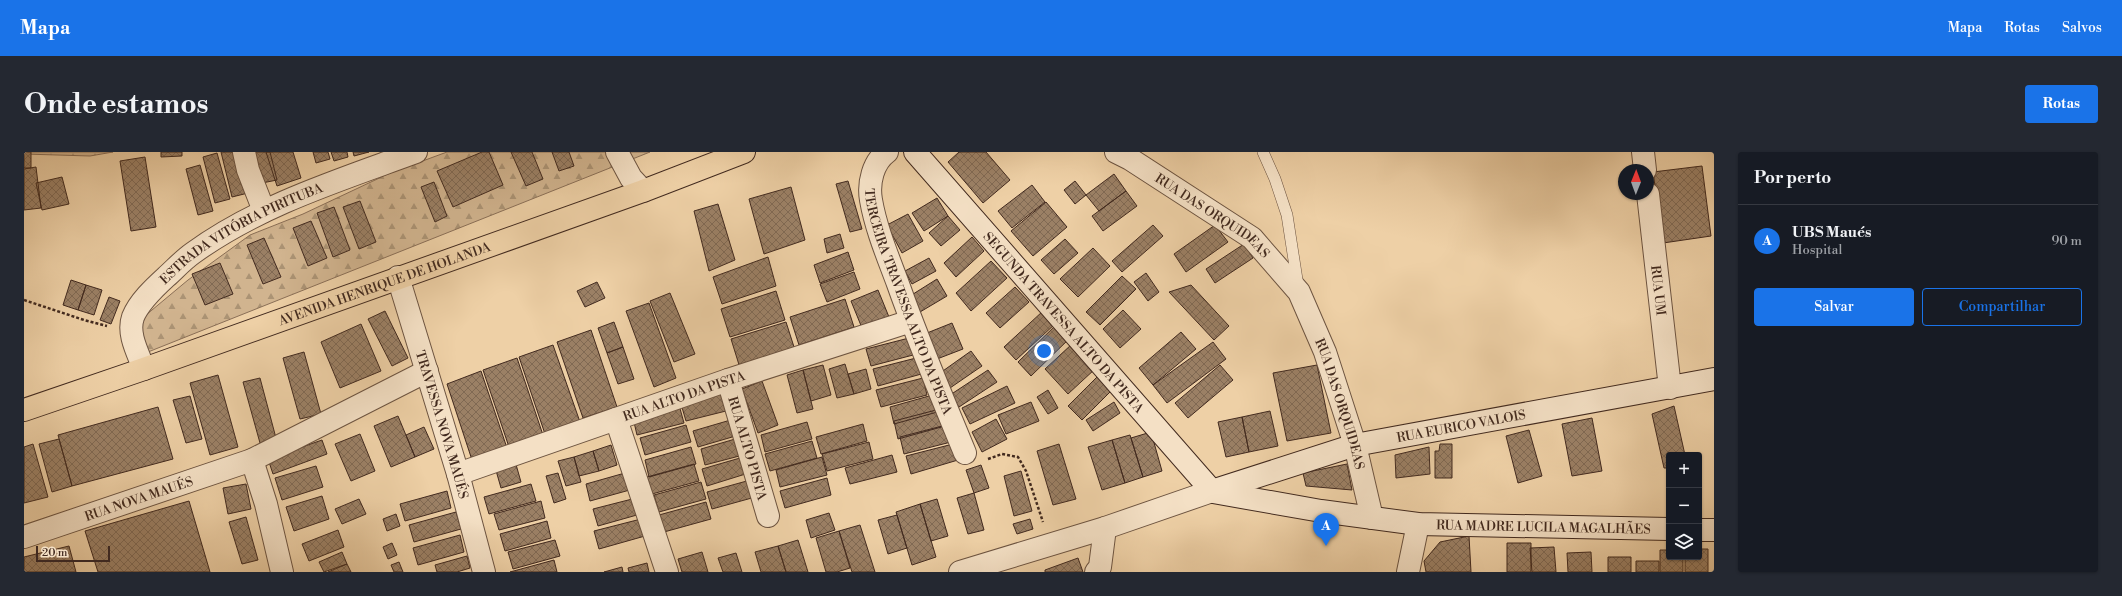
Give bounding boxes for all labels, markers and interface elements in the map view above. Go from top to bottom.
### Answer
text: Mapa [20,16,70,40]
text: Mapa [1948,19,1982,37]
text: Rotas [2004,19,2040,37]
text: Salvos [2062,19,2102,37]
button: Rotas [2025,85,2098,123]
text: Onde estamos [24,87,209,122]
north arrow [1618,164,1654,200]
text: Por perto [1754,167,1831,189]
street label: RUA DAS ORQUIDEAS [1152,170,1273,262]
street label: ESTRADA VITÓRIA PIRITUBA [157,180,326,288]
street label: TERCEIRA TRAVESSA ALTO DA PISTA [861,188,956,418]
text: UBS Maués [1792,223,1872,242]
street label: SEGUNDA TRAVESSA ALTO DA PISTA [980,229,1148,417]
text: A [1762,233,1772,249]
text: 90 m [2051,233,2082,249]
street label: AVENIDA HENRIQUE DE HOLANDA [276,239,494,330]
text: Hospital [1792,242,1842,258]
street label: RUA UM [1647,265,1669,317]
button: Salvar [1754,288,1914,326]
button: Compartilhar [1922,288,2082,326]
street label: RUA DAS ORQUIDEAS [1311,336,1367,471]
your location [1034,341,1054,361]
street label: TRAVESSA NOVA MAUÉS [412,348,471,501]
street label: RUA ALTO DA PISTA [621,368,748,425]
street label: RUA ALTO PISTA [724,395,770,503]
street label: RUA EURICO VALOIS [1395,407,1527,446]
map controls [1666,452,1702,560]
button: + [1666,452,1702,488]
street label: RUA NOVA MAUÉS [83,473,195,525]
button: − [1666,488,1702,524]
pin: A [1313,513,1339,546]
street label: RUA MADRE LUCILA MAGALHÃES [1436,517,1651,538]
button: layers [1666,524,1702,560]
scale bar [36,544,110,563]
text: 20 m [42,546,67,560]

